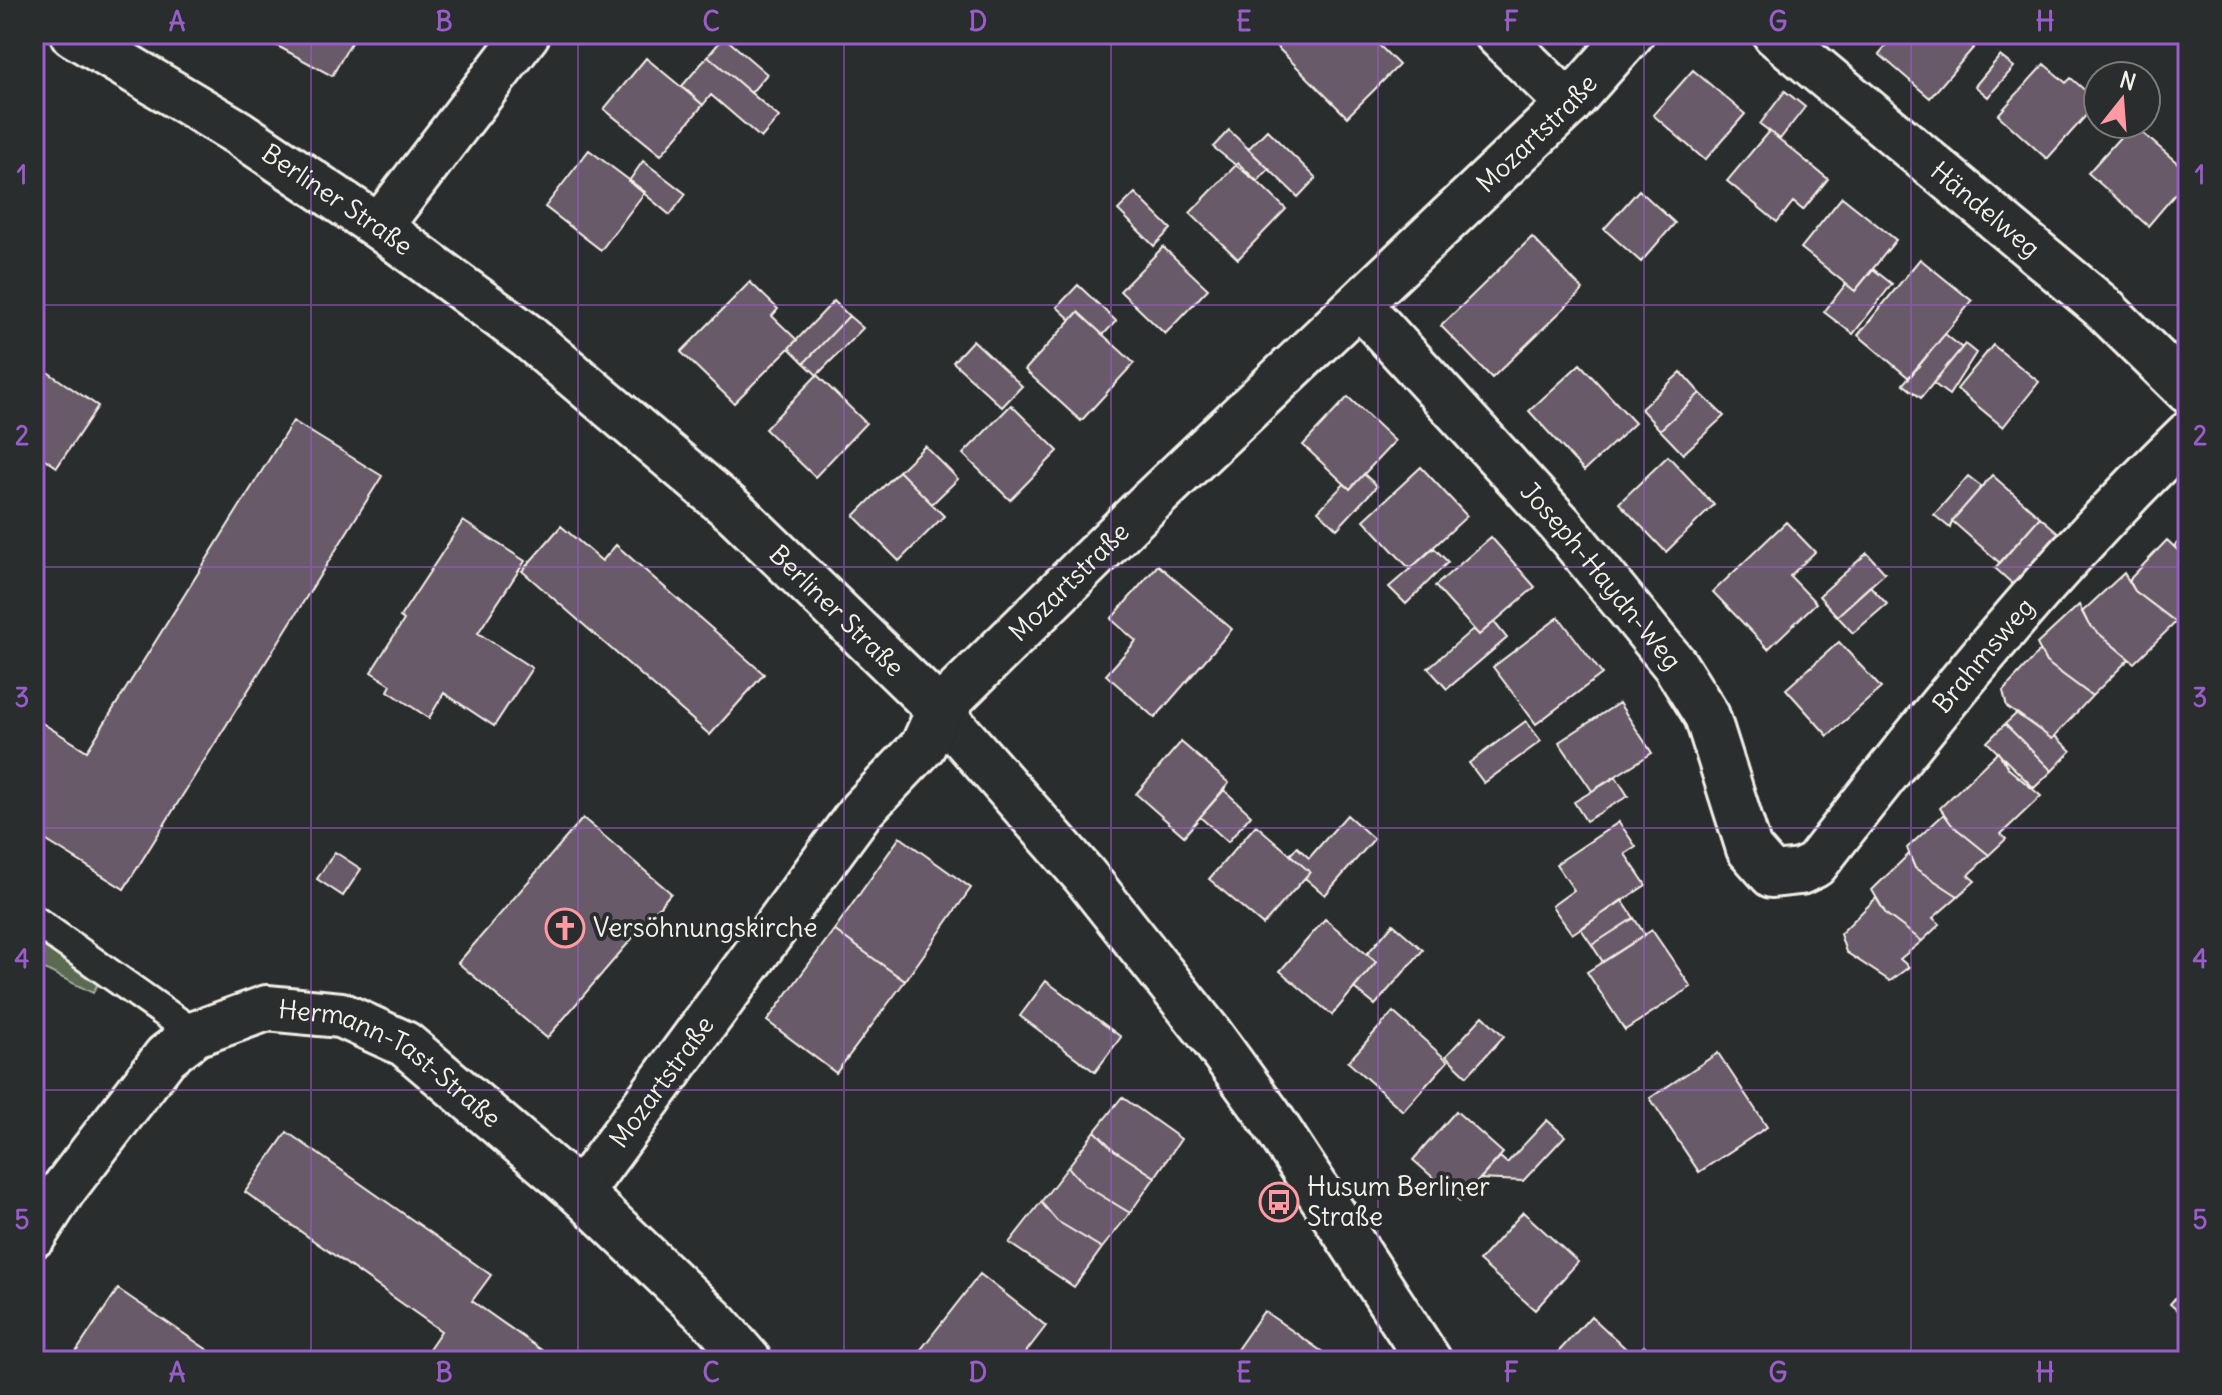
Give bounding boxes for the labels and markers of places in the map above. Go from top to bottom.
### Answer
church icon: Versöhnungskirche [544,907,586,949]
place label: Versöhnungskirche [593,911,818,944]
place label: Husum Berliner Straße [1307,1170,1490,1233]
bus stop icon: Husum Berliner Straße [1258,1181,1300,1223]

